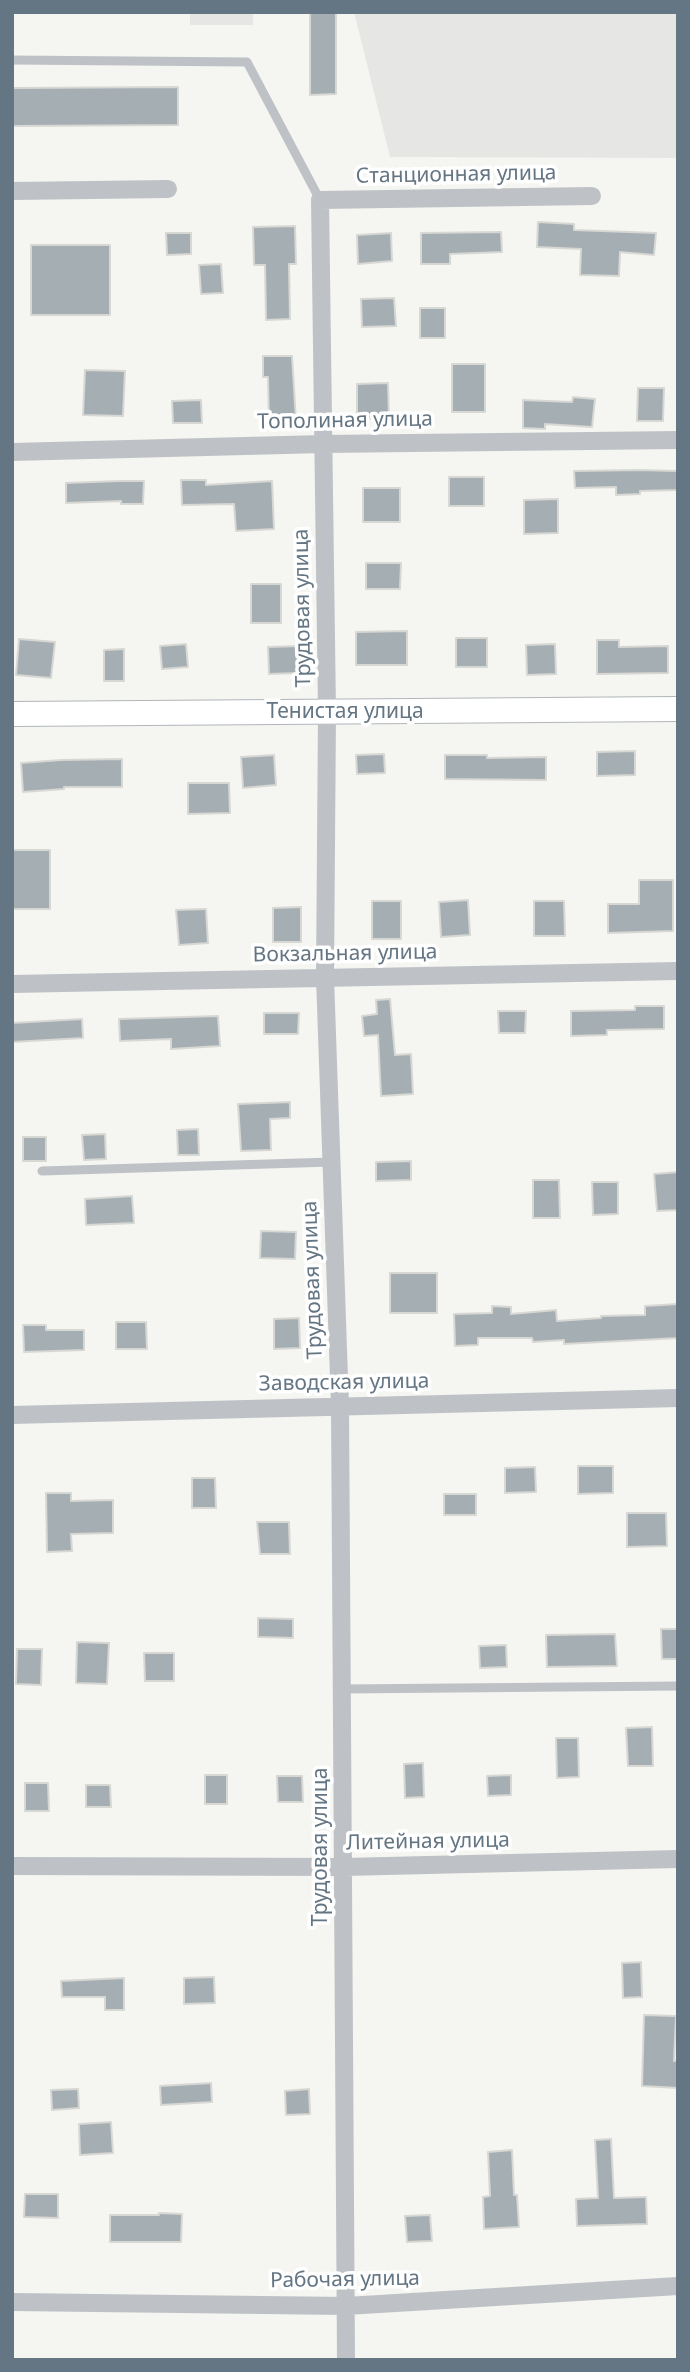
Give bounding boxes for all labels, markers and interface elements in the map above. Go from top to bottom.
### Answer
street label: Станционная улица [355,161,557,189]
street label: Тополиная улица [257,407,433,435]
street label: Трудовая улица [289,528,317,688]
street label: Тенистая улица [266,699,424,725]
street label: Вокзальная улица [252,940,438,968]
street label: Трудовая улица [298,1200,328,1360]
street label: Заводская улица [259,1369,429,1397]
street label: Трудовая улица [308,1768,334,1926]
street label: Литейная улица [346,1828,510,1856]
street label: Рабочая улица [270,2266,420,2294]

